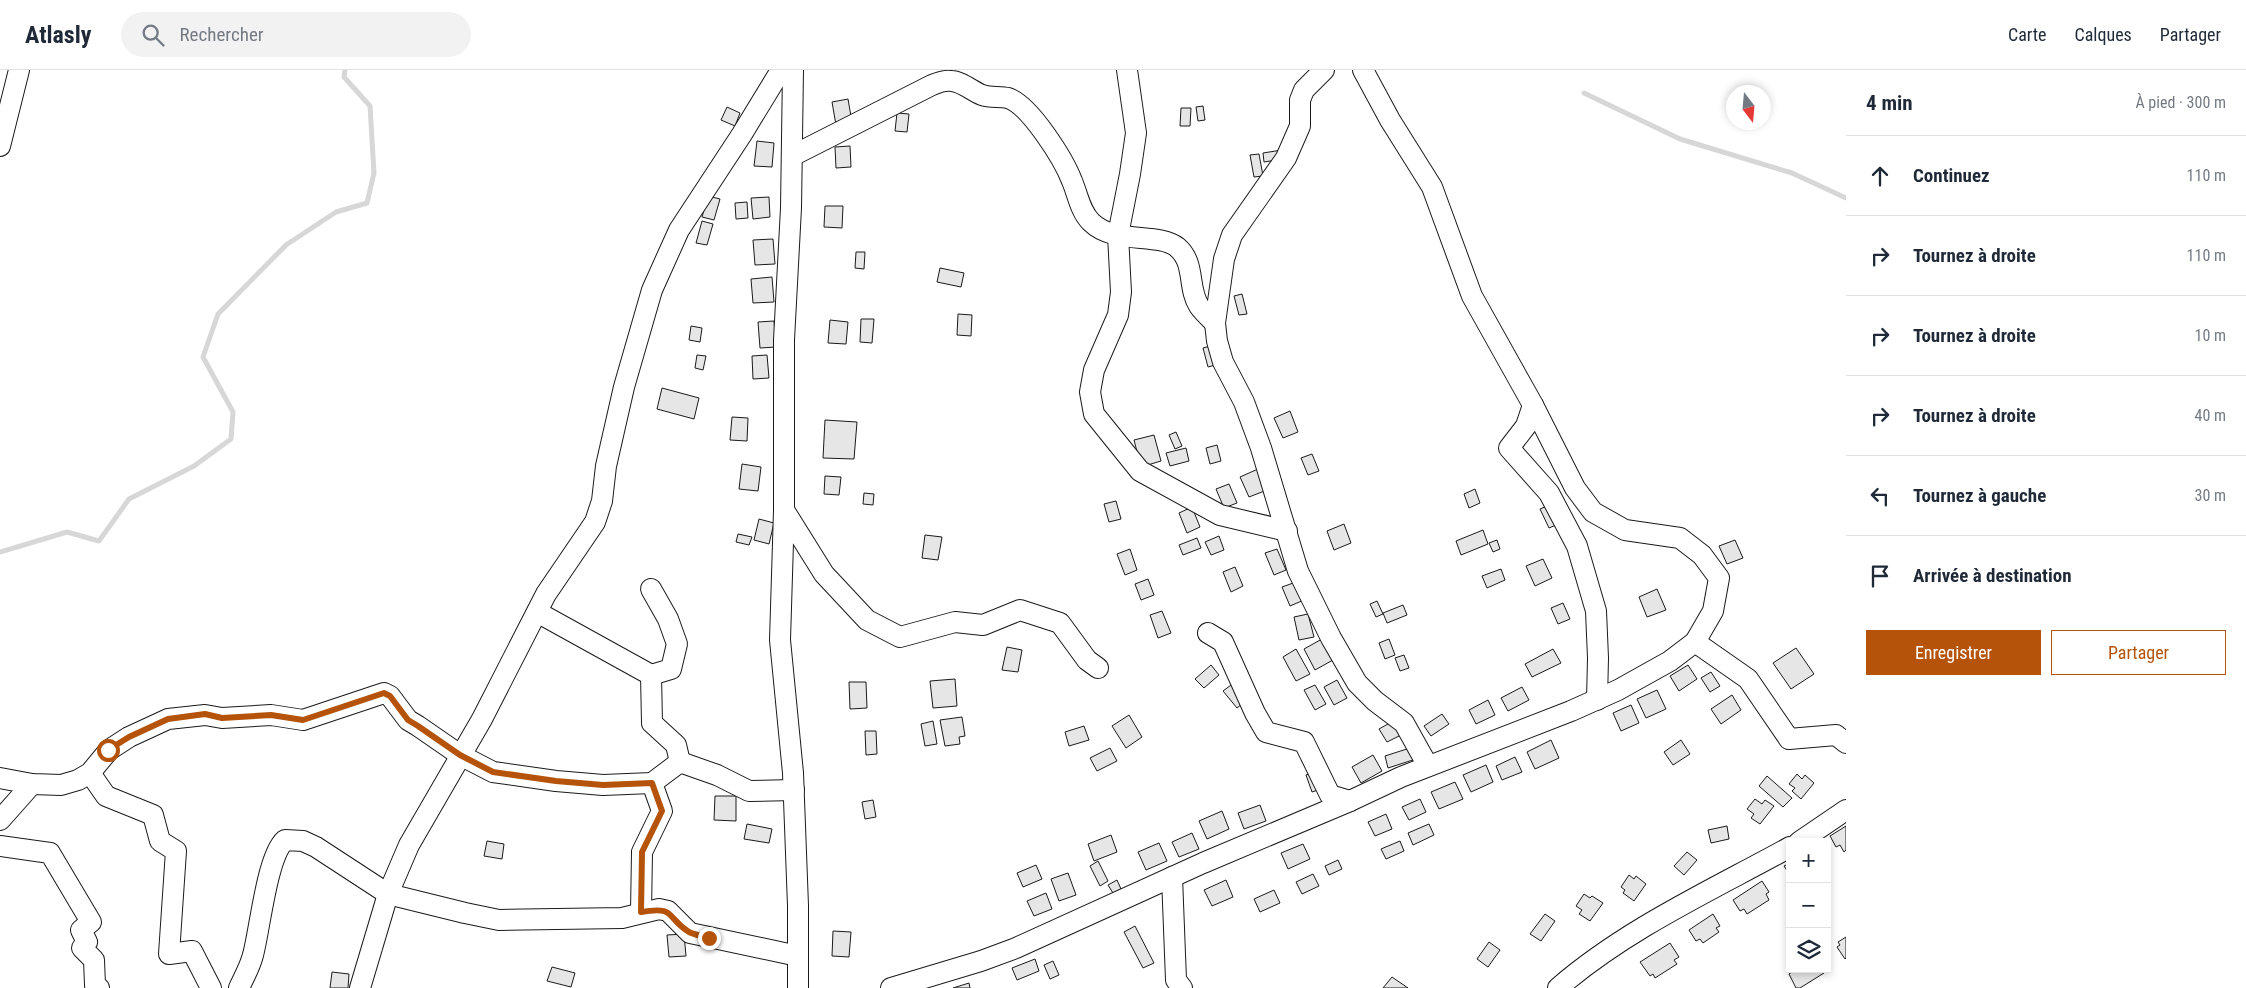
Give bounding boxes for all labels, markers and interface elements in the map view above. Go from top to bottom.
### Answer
search box [121,12,471,57]
text: Atlasly [25,21,91,49]
icon: search [139,21,167,49]
text: Rechercher [179,23,264,46]
text: Carte [2008,24,2047,45]
text: Calques [2075,24,2132,45]
text: Partager [2160,24,2221,45]
north arrow [1726,85,1771,130]
text: 4 min [1866,91,1913,115]
text: À pied · 300 m [2135,93,2226,112]
icon: ahead [1866,162,1894,190]
text: Continuez [1913,164,1990,187]
text: 110 m [2187,166,2226,185]
icon: right [1866,242,1894,270]
text: Tournez à droite [1913,244,2036,267]
text: 110 m [2187,246,2226,265]
icon: right [1866,322,1894,350]
text: Tournez à droite [1913,324,2036,347]
text: 10 m [2194,326,2226,345]
icon: right [1866,402,1894,430]
text: Tournez à droite [1913,404,2036,427]
text: 40 m [2194,406,2226,425]
icon: left [1866,482,1894,510]
text: Tournez à gauche [1913,484,2046,507]
text: 30 m [2194,486,2226,505]
icon: arrive [1866,562,1894,590]
text: Arrivée à destination [1913,564,2072,587]
button: Enregistrer [1866,630,2041,675]
button: Partager [2051,630,2226,675]
route start [97,739,120,762]
map controls [1786,838,1831,973]
button: + [1786,838,1831,883]
button: − [1786,883,1831,928]
route end [698,927,721,950]
button: layers [1786,928,1831,973]

